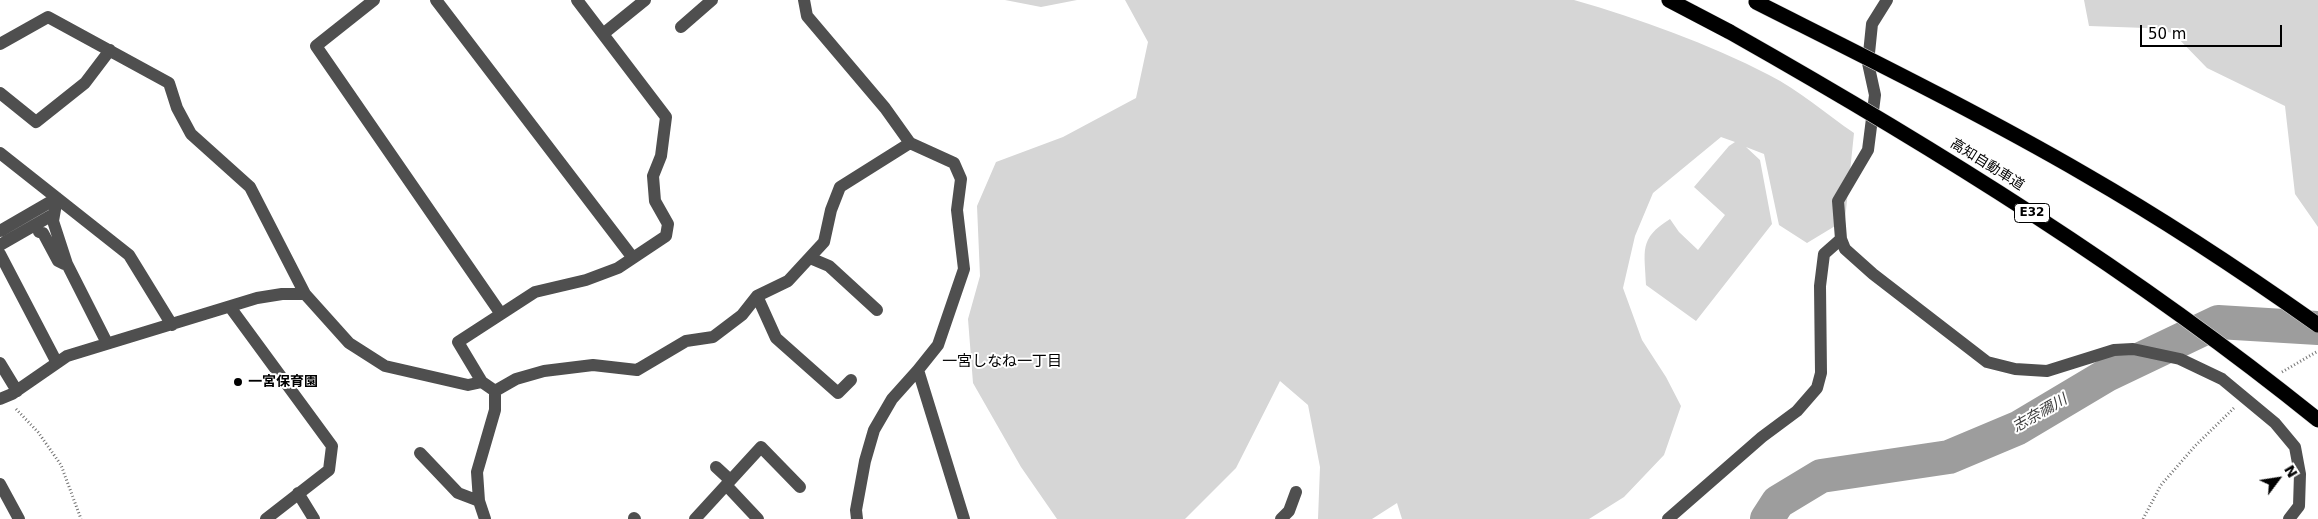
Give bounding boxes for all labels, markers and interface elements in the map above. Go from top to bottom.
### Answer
scale bar [2143,15,2286,47]
text: 50 m [2148,25,2186,43]
street label: 高知自動車道 [1947,136,2027,194]
road number: E32 [2014,204,2050,222]
district label: 一宮しなね一丁目 [942,353,1062,371]
place label: 一宮保育園 [248,374,318,390]
marker: 一宮保育園 [232,376,244,388]
water label: 志奈禰川 [2010,391,2070,437]
north arrow [2253,454,2303,504]
text: N [2281,462,2301,480]

